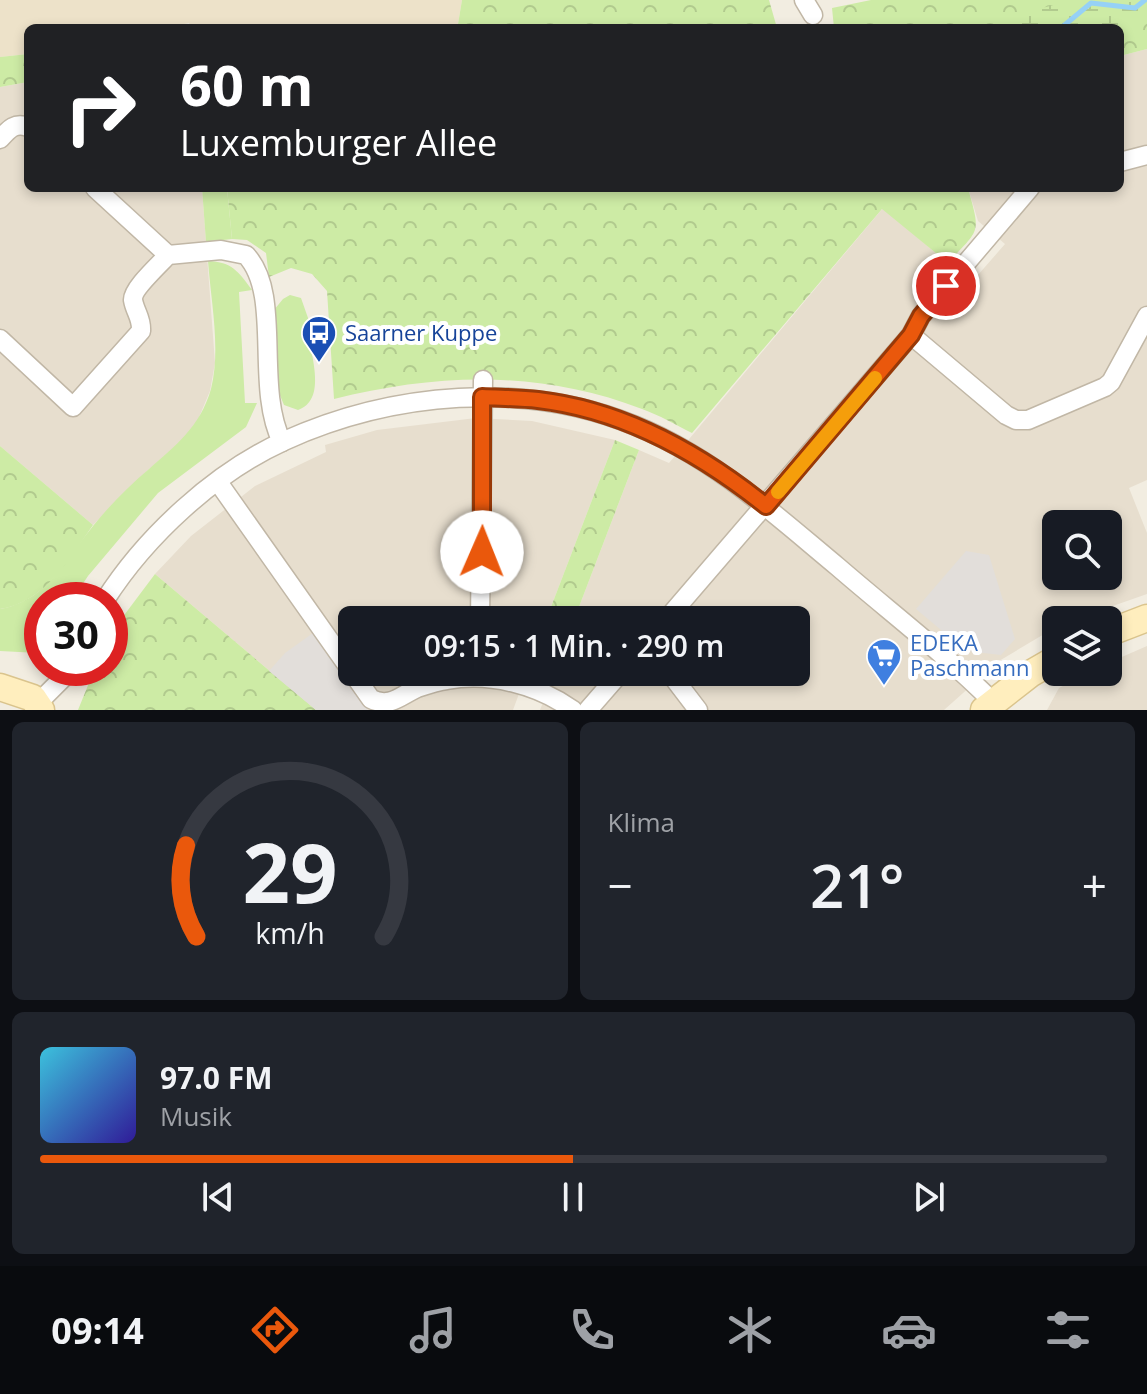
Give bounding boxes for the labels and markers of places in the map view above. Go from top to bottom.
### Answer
pin [912,252,980,320]
bus stop icon: Saarner Kuppe [300,314,338,364]
place label: Saarner Kuppe [345,317,497,347]
place label: EDEKA Paschmann [910,627,1030,682]
supermarket icon: EDEKA Paschmann [865,637,903,687]

